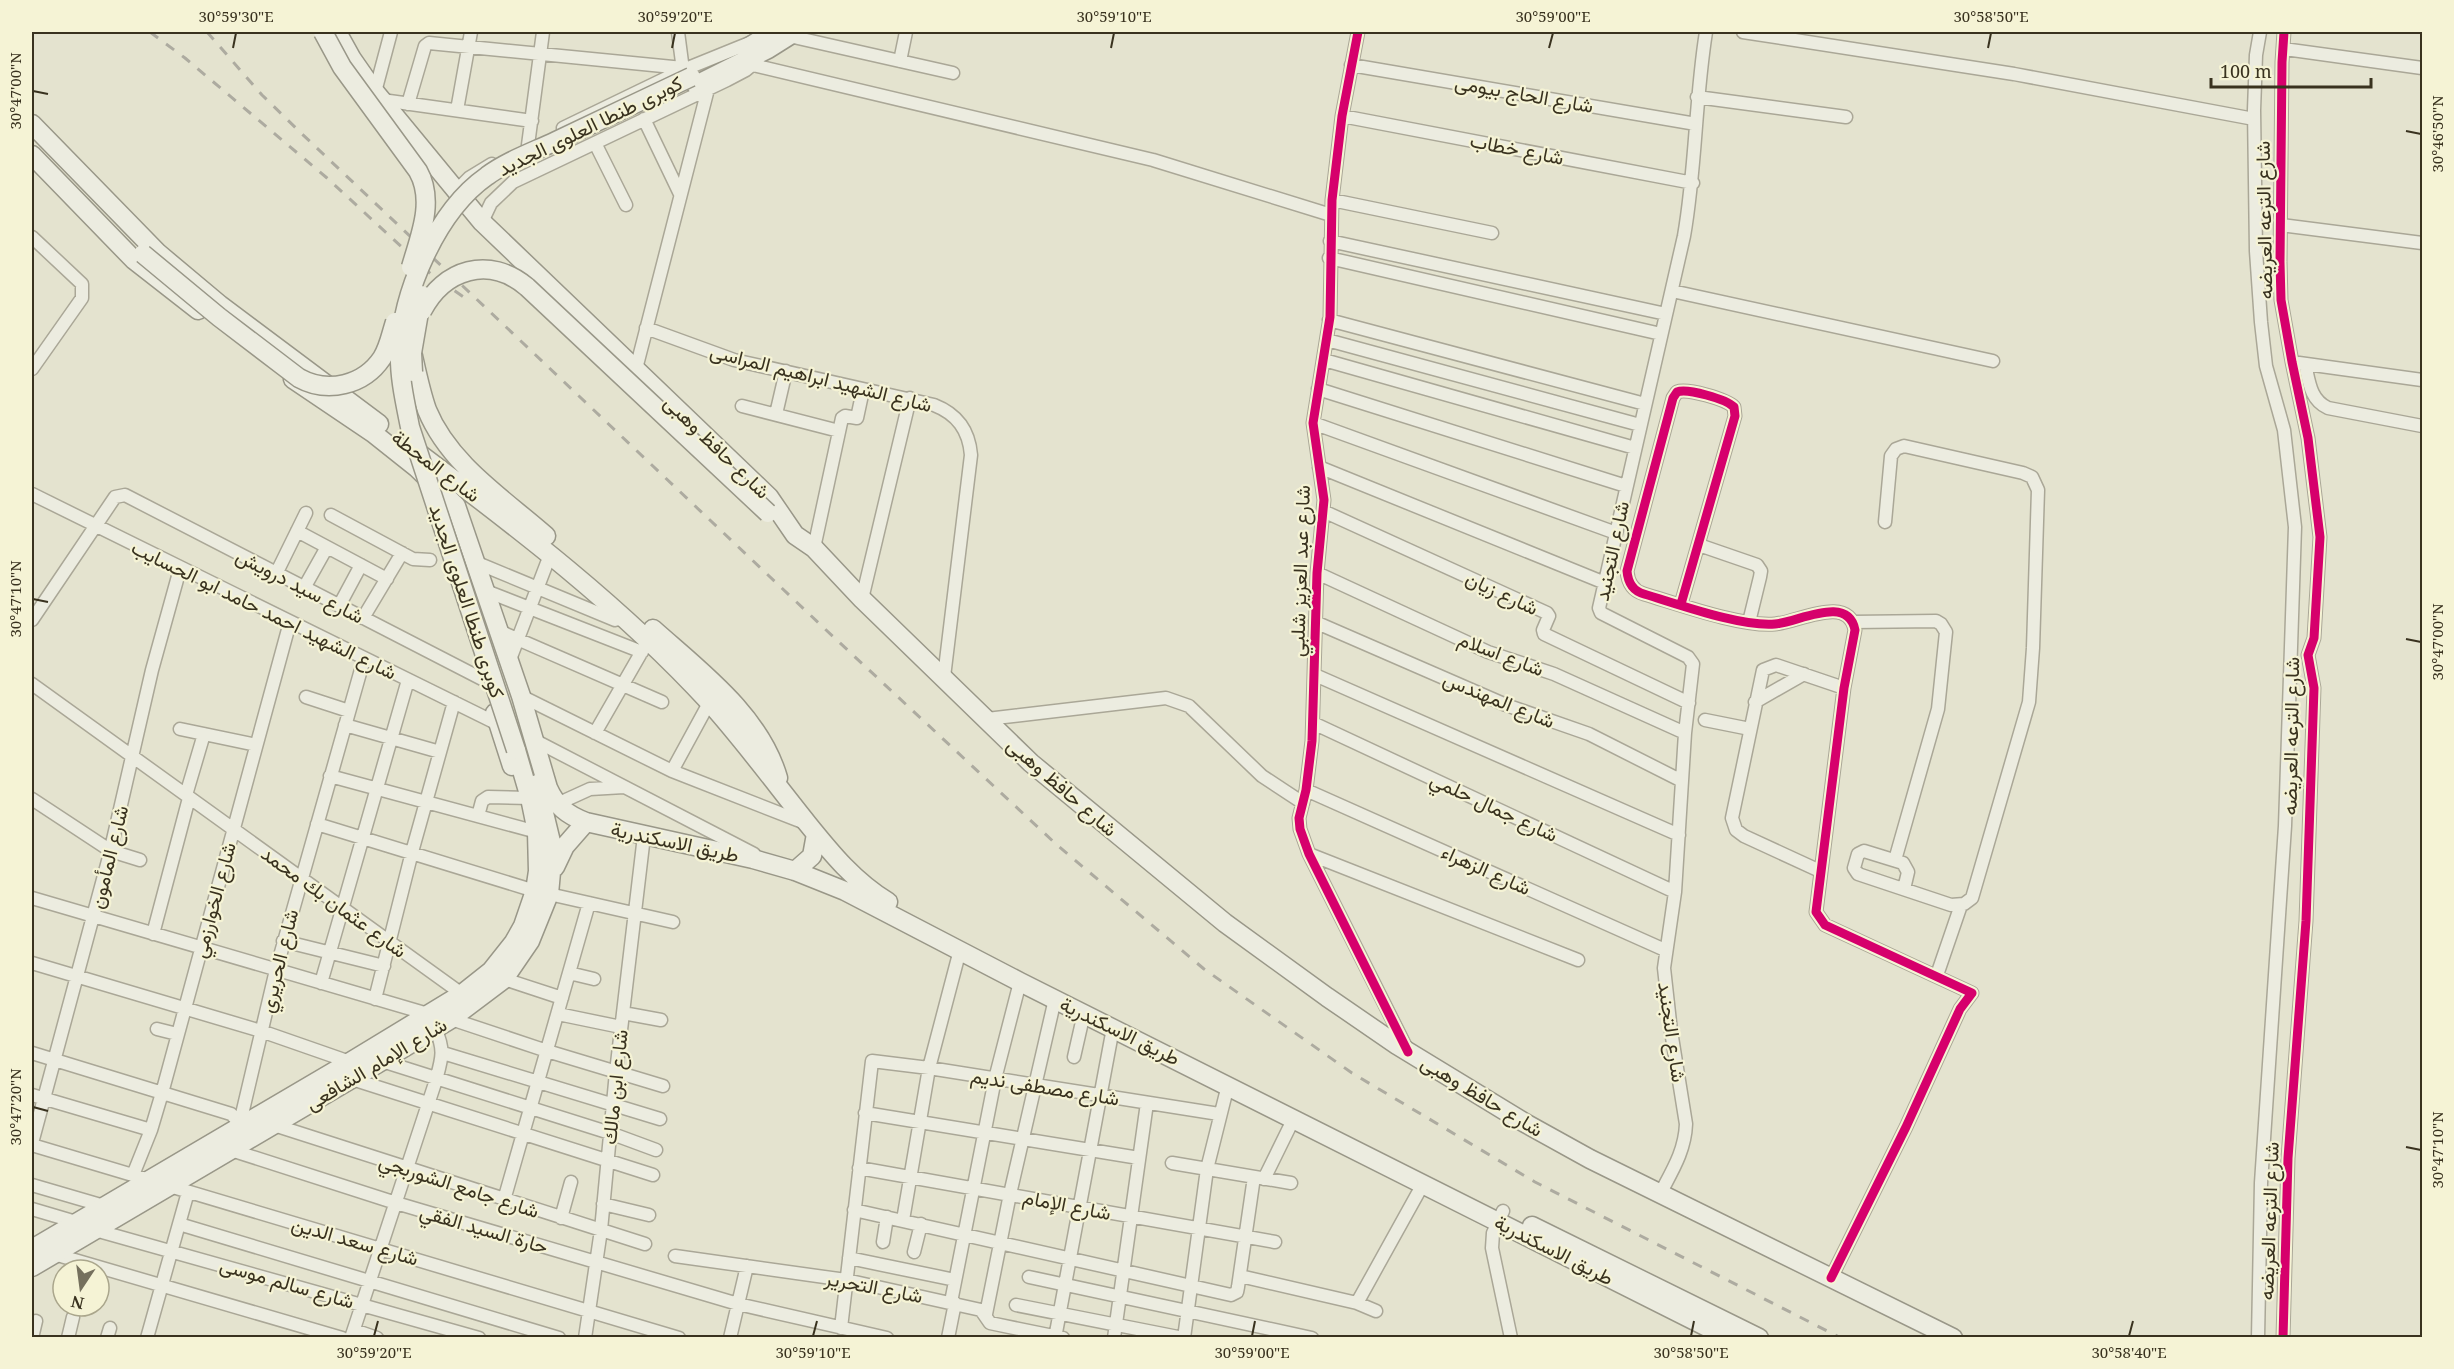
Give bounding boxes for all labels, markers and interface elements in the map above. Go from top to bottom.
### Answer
text: 30°59'30"E [198,6,274,26]
text: 30°59'20"E [637,6,713,26]
text: 30°59'10"E [1076,6,1152,26]
text: 30°59'00"E [1515,6,1591,26]
text: 30°58'50"E [1953,6,2029,26]
scale bar [2211,51,2372,89]
text: 30°47'00"N [5,52,25,130]
text: 100 m [2220,59,2272,83]
street label: شارع الحاج بيومى [1452,68,1596,120]
street label: كوبرى طنطا العلوى الجديد [493,69,687,182]
text: 30°46'50"N [2427,95,2447,173]
street label: شارع خطاب [1468,126,1566,172]
street label: شارع الترعه العريضه [2249,141,2279,299]
street label: شارع الشهيد ابراهيم المراسى [707,337,935,419]
street label: شارع حافظ وهبى [658,389,776,505]
street label: شارع المحطة [386,423,486,509]
street label: شارع عبد العزيز شلبي [1283,485,1320,658]
street label: شارع التجنيد [1588,499,1636,603]
street label: كوبرى طنطا العلوى الجديد [423,500,512,701]
street label: شارع الشهيد احمد حامد ابو الحسايب [127,533,401,687]
street label: شارع سيد درويش [231,542,369,630]
text: 30°47'10"N [5,560,25,638]
street label: شارع زيان [1461,564,1543,622]
text: 30°47'00"N [2427,603,2447,681]
street label: شارع اسلام [1454,625,1548,683]
street label: شارع الترعه العريضه [2276,657,2306,815]
street label: شارع المهندس [1439,665,1559,735]
street label: شارع حافظ وهبى [1001,731,1123,843]
street label: شارع جمال حلمي [1424,765,1562,852]
street label: شارع المأمون [83,802,135,912]
street label: طريق الاسكندرية [609,815,742,868]
street label: شارع الزهراء [1437,838,1535,902]
street label: شارع الخوارزمي [185,839,246,962]
street label: شارع عثمان بك محمد [255,839,413,965]
street label: شارع الحريري [253,906,308,1017]
street label: شارع التجنيد [1651,980,1693,1084]
street label: طريق الاسكندرية [1056,990,1185,1071]
street label: شارع الإمام الشافعى [300,1011,452,1117]
street label: شارع ابن مالك [595,1028,635,1146]
street label: شارع حافظ وهبى [1416,1048,1548,1144]
street label: شارع مصطفى نديم [969,1061,1121,1113]
text: 30°47'20"N [5,1068,25,1146]
text: 30°47'10"N [2427,1111,2447,1189]
street label: شارع الترعه العريضه [2252,1141,2286,1301]
street label: شارع جامع الشوربجي [374,1147,543,1228]
street label: شارع الإمام [1021,1183,1113,1227]
street label: حارة السيد الفقي [416,1197,551,1264]
street label: طريق الاسكندرية [1490,1208,1618,1291]
street label: شارع سعد الدين [288,1210,422,1272]
street label: شارع سالم موسى [217,1250,357,1316]
north arrow [51,1258,111,1318]
street label: شارع التحرير [822,1264,925,1310]
text: N [69,1290,86,1315]
text: 30°59'20"E [336,1342,412,1362]
text: 30°59'10"E [775,1342,851,1362]
text: 30°59'00"E [1214,1342,1290,1362]
text: 30°58'50"E [1653,1342,1729,1362]
text: 30°58'40"E [2091,1342,2167,1362]

